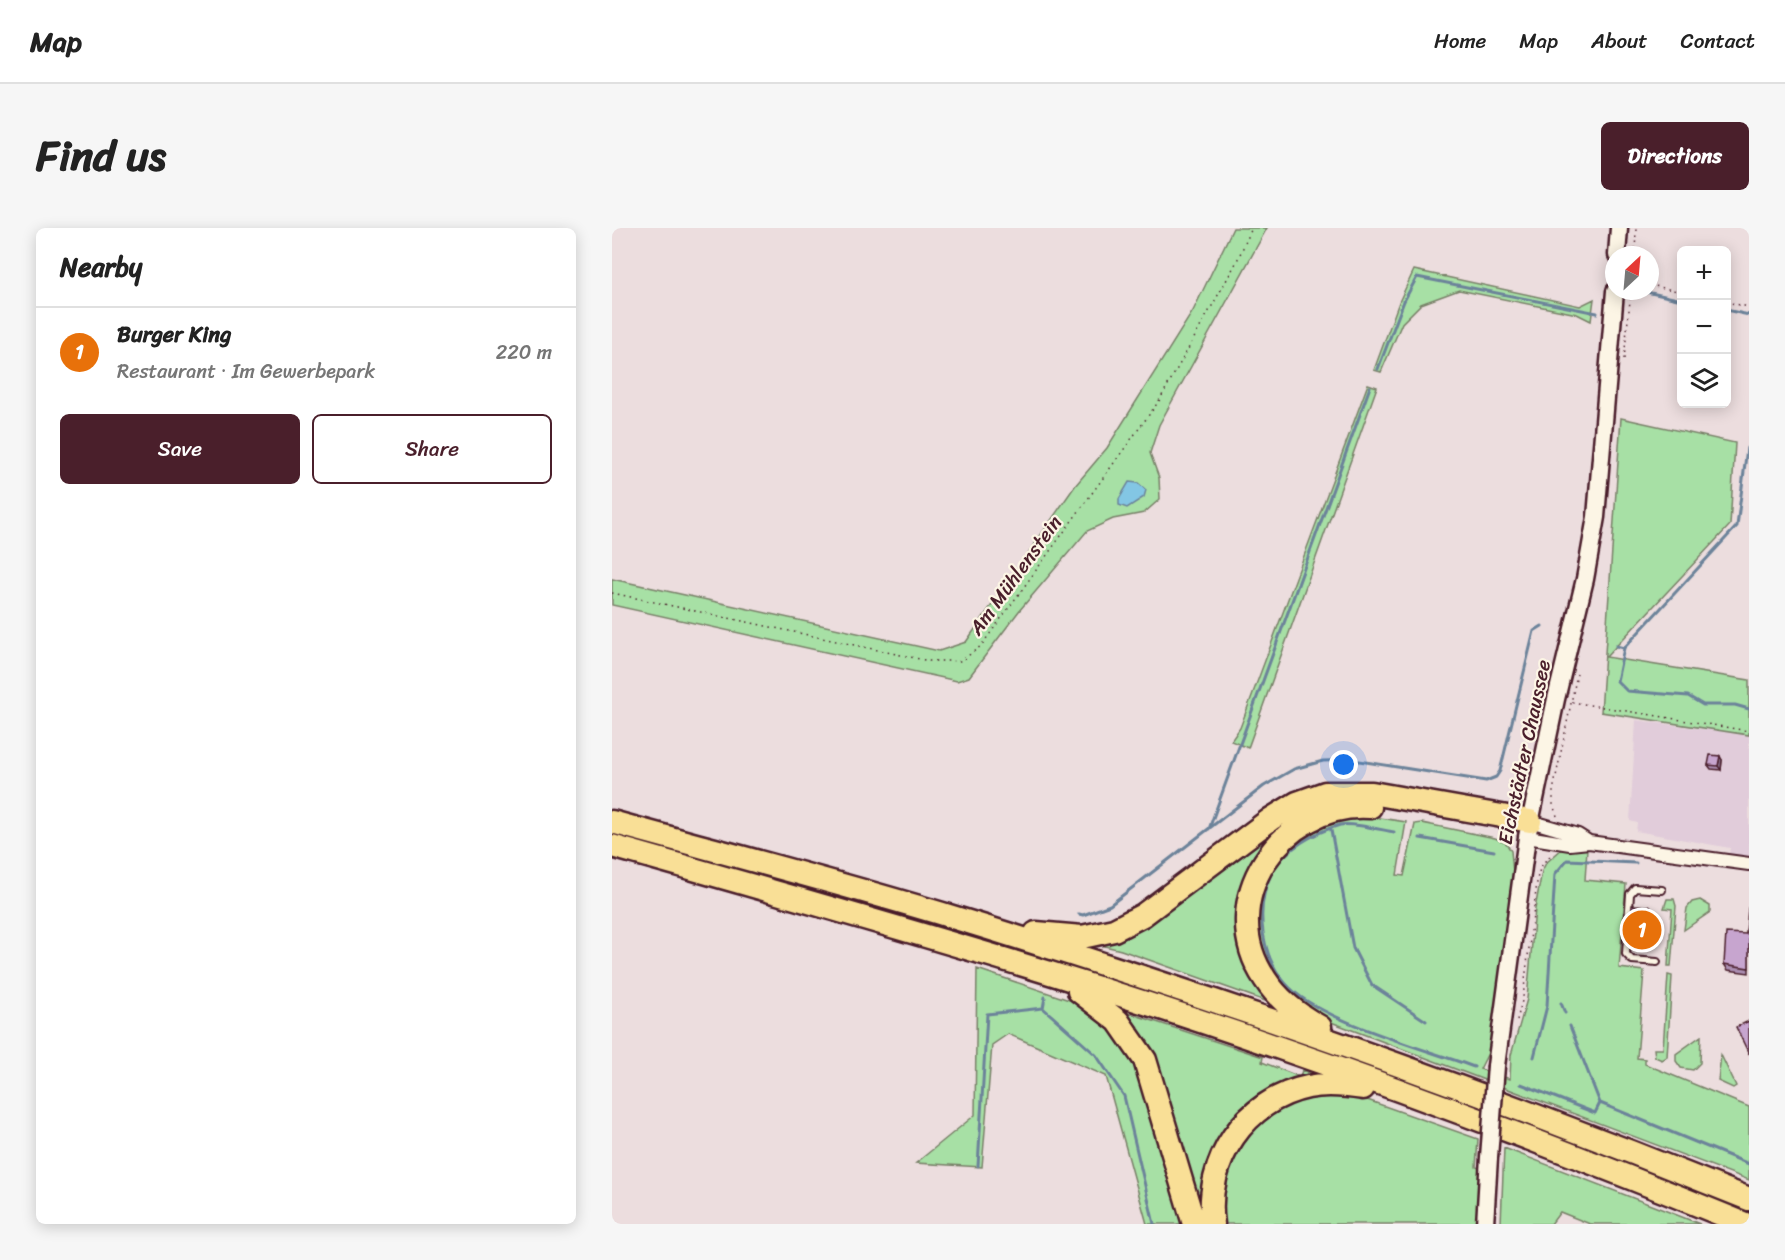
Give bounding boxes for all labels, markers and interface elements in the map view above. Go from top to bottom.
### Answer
text: Map [30,17,82,66]
text: Home [1434,22,1486,60]
text: Map [1519,22,1558,60]
text: About [1591,22,1648,60]
text: Contact [1681,22,1755,60]
text: Find us [36,119,166,193]
button: Directions [1601,122,1749,190]
text: Nearby [60,244,142,290]
north arrow [1605,246,1659,300]
map controls [1677,246,1731,408]
button: + [1677,246,1731,300]
button: − [1677,300,1731,354]
text: Burger King [117,315,231,354]
text: 1 [75,335,84,370]
text: 220 m [496,335,552,370]
text: Restaurant · Im Gewerbepark [117,354,375,389]
button: layers [1677,354,1731,408]
button: Save [60,414,300,484]
button: Share [312,414,552,484]
street label: Am Mühlenstein [959,507,1071,644]
street label: Eichstädter Chaussee [1488,657,1561,848]
your location [1329,750,1358,779]
pin: 1 [1622,908,1662,952]

